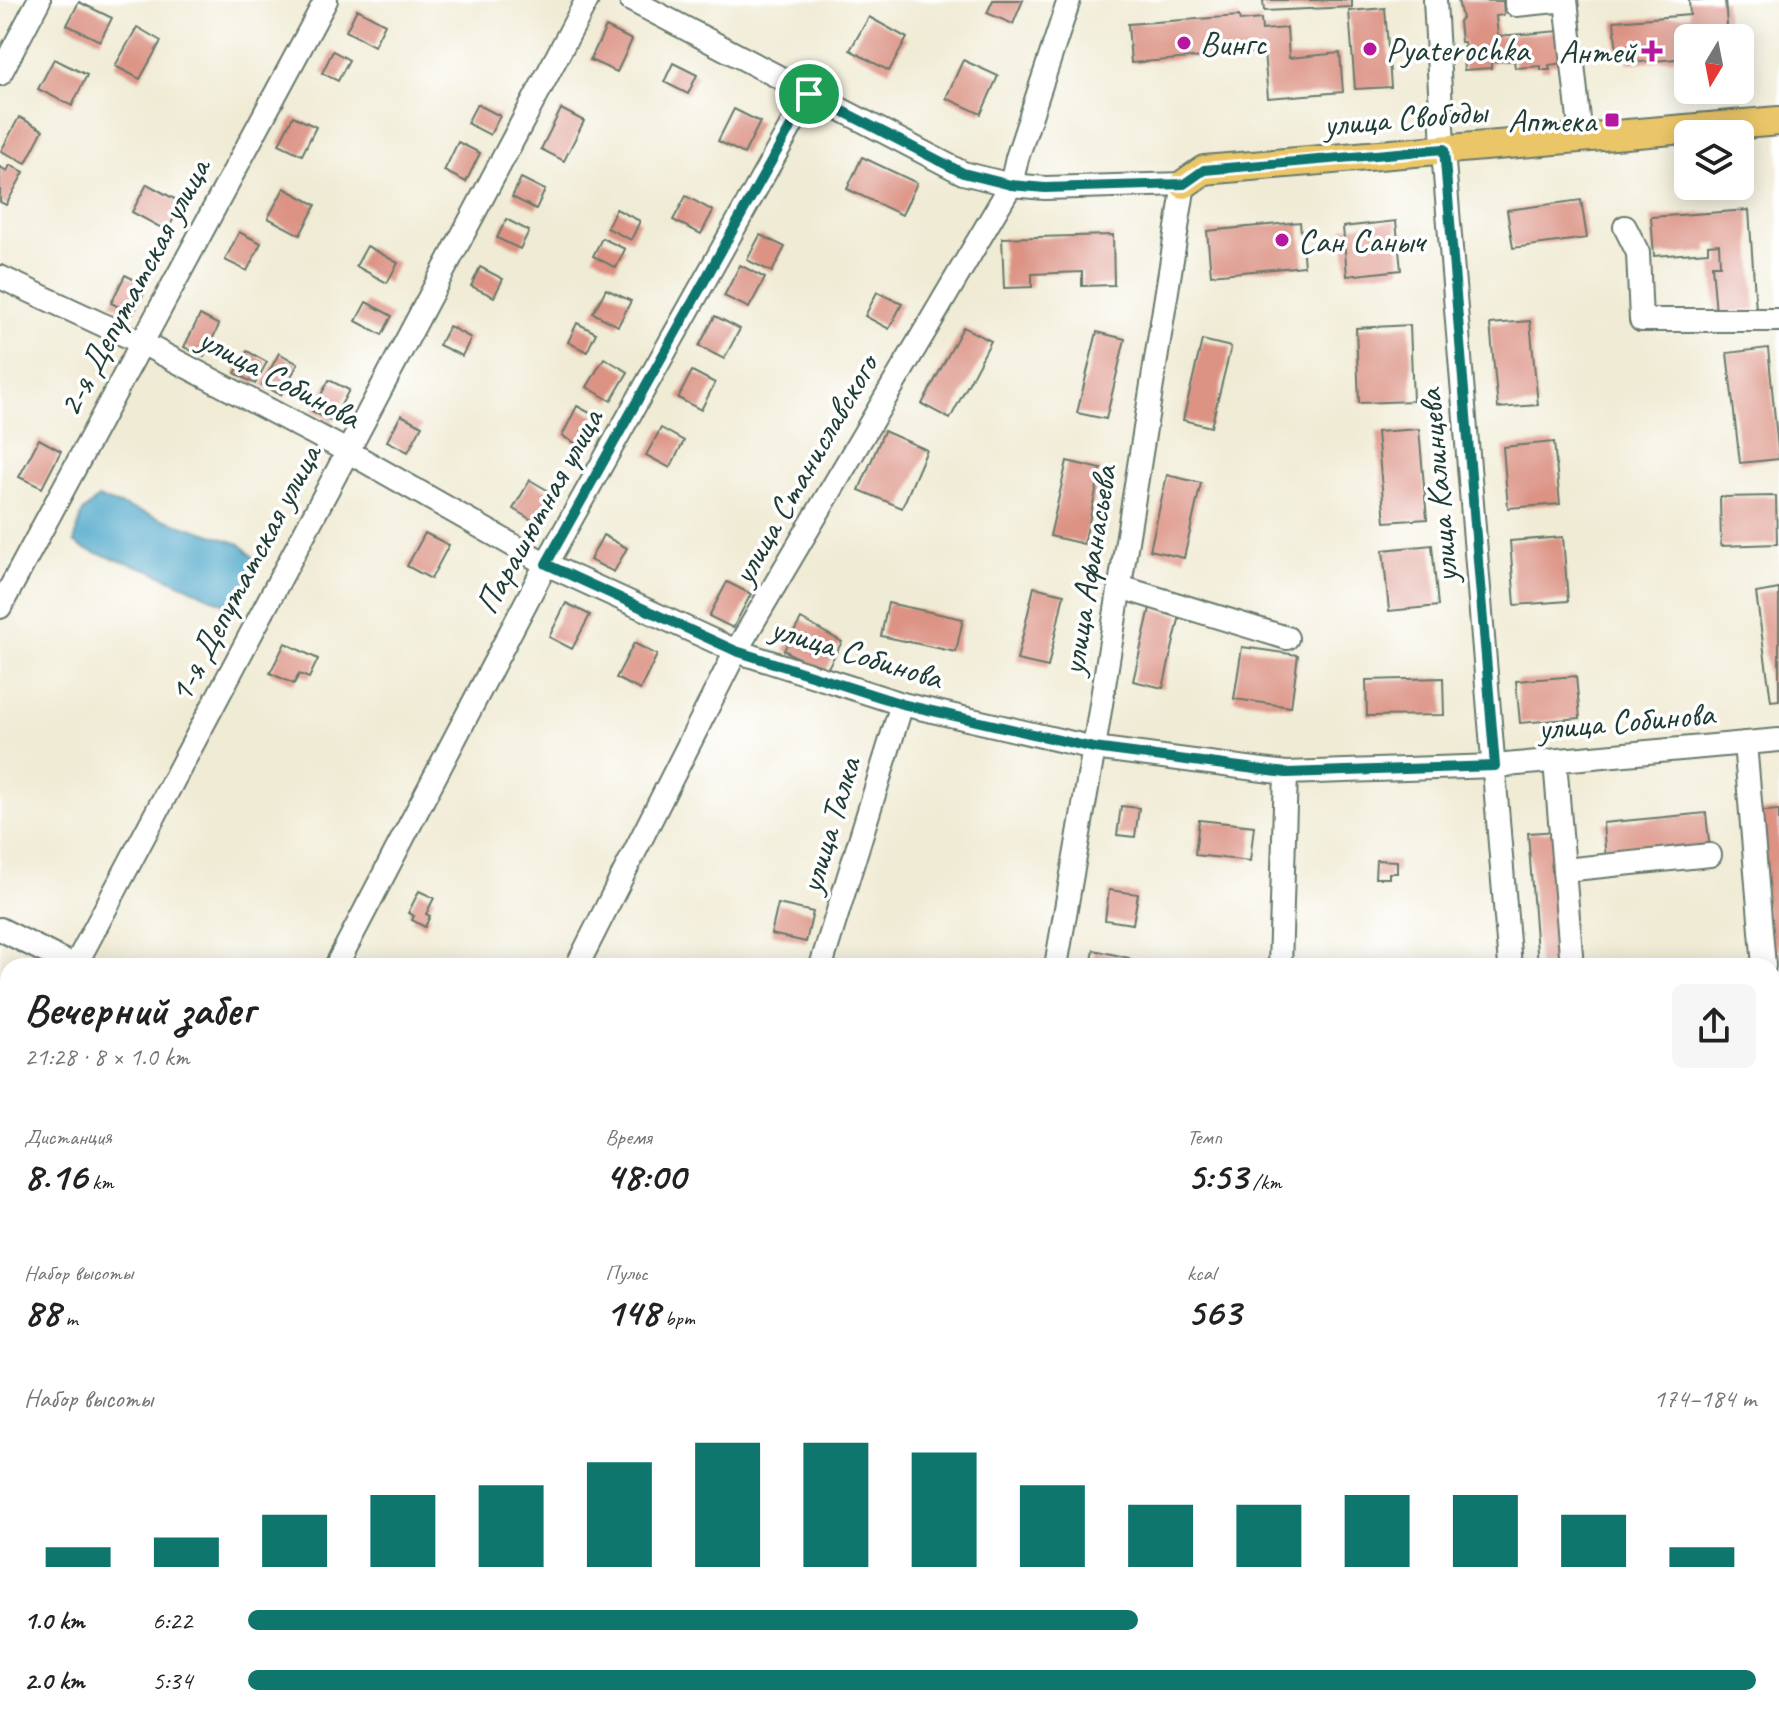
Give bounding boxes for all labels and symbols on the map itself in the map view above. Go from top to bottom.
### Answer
place label: Вингс [1200,22,1268,65]
north arrow [1674,24,1754,104]
place label: Pyaterochka [1386,28,1531,71]
place label: Антей [1559,30,1638,73]
marker: Вингс [1175,34,1193,52]
marker: Pyaterochka [1361,40,1379,58]
marker: Антей [1643,42,1661,60]
pin [775,60,843,128]
street label: улица Свободы [1320,89,1491,146]
place label: Аптека [1508,99,1598,142]
marker: Аптека [1603,111,1621,129]
street label: 2-я Депутатская улица [47,148,221,423]
place label: Сан Саныч [1298,219,1428,262]
marker: Сан Саныч [1273,231,1291,249]
street label: улица Собинова [190,316,370,439]
street label: улица Станиславского [720,343,890,593]
street label: улица Калинцева [1407,385,1468,587]
street label: Парашютная улица [465,399,613,621]
street label: 1-я Депутатская улица [158,434,332,709]
street label: улица Афанасьева [1050,460,1127,680]
street label: улица Собинова [764,605,950,700]
street label: улица Собинова [1534,691,1718,750]
street label: улица Талка [788,750,871,900]

